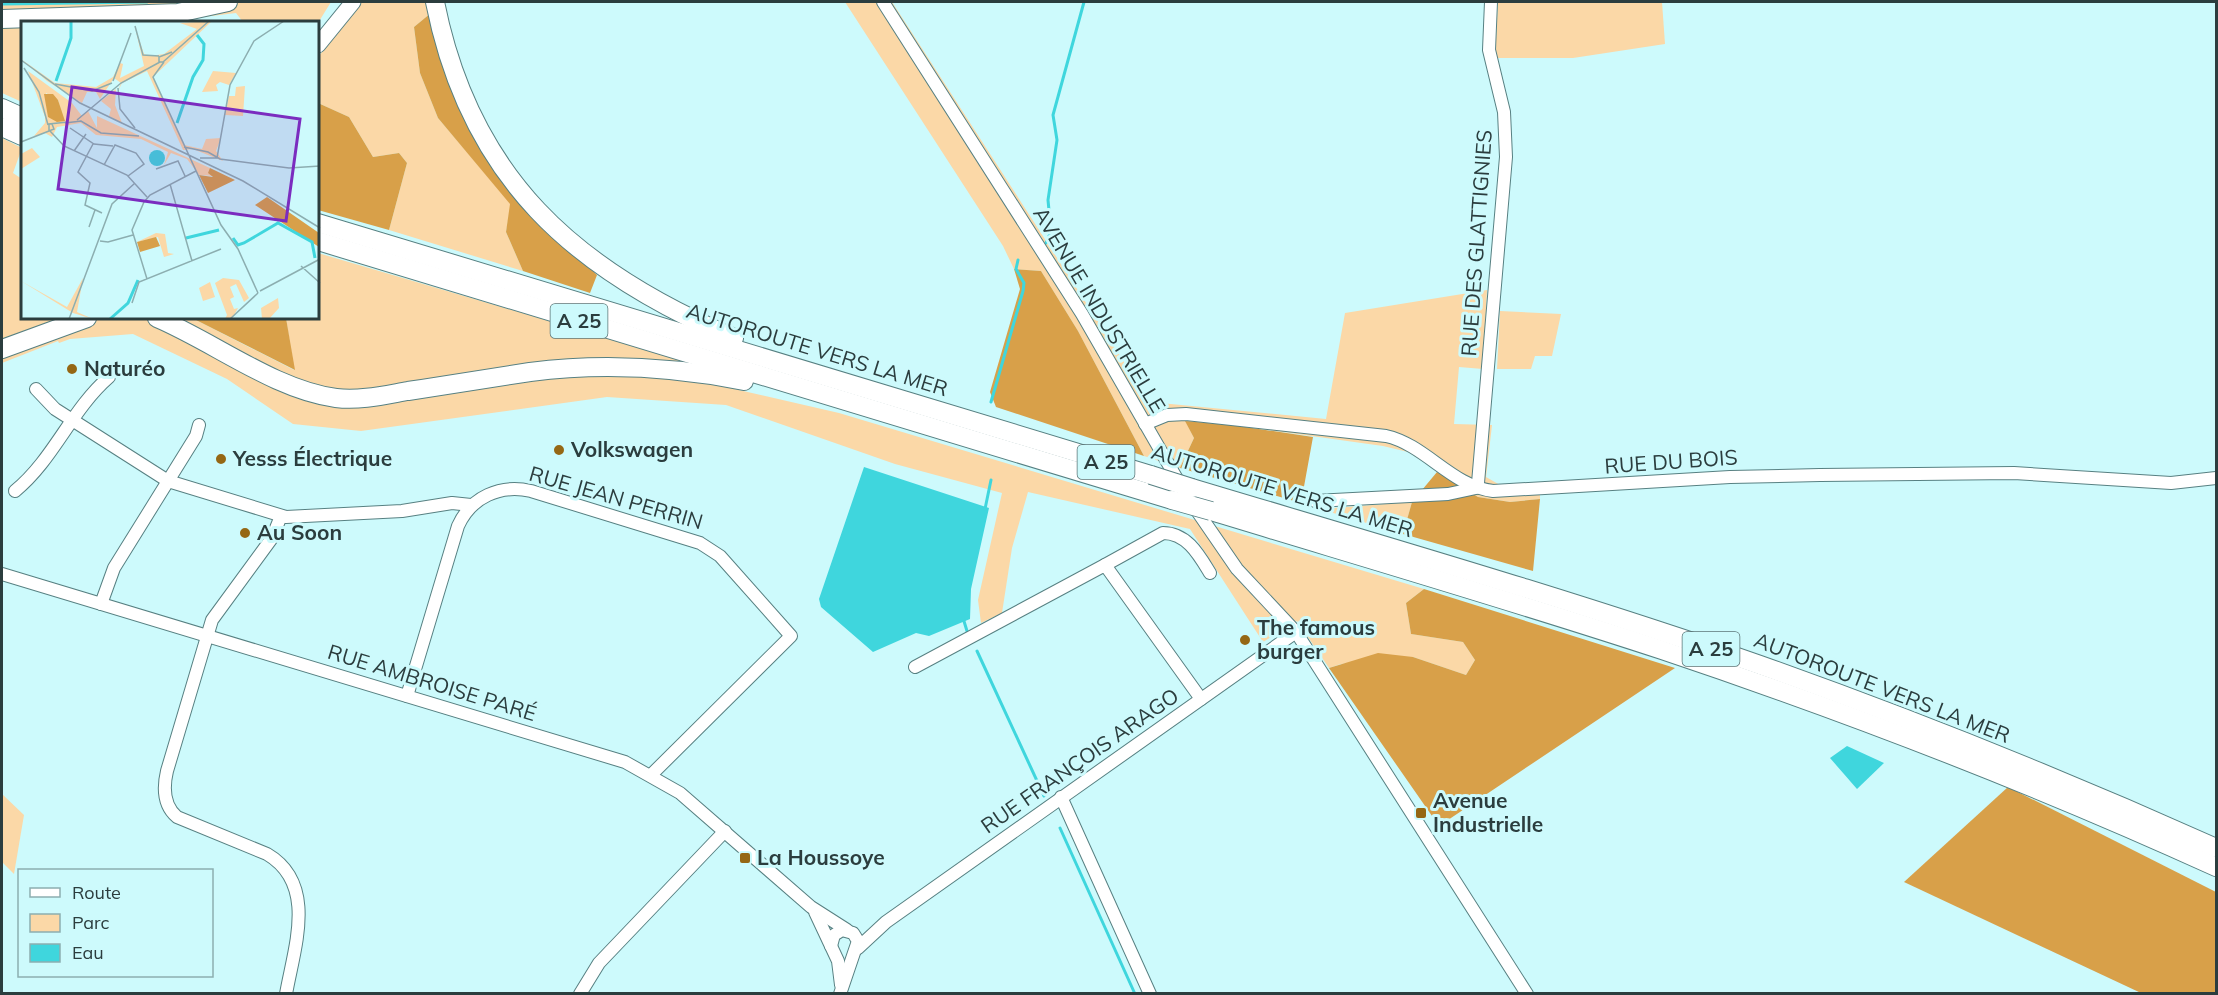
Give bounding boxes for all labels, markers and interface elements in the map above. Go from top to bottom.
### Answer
inset map [21,21,320,320]
street label: RUE DES GLATTIGNIES [1455,129,1497,357]
street label: AVENUE INDUSTRIELLE [1028,202,1172,417]
street label: AUTOROUTE VERS LA MER [683,297,951,401]
road number: A 25 [550,304,608,338]
place label: Naturéo [84,355,165,381]
marker: Naturéo [65,362,79,376]
place label: Volkswagen [570,436,693,462]
street label: AUTOROUTE VERS LA MER [1148,438,1416,542]
marker: Volkswagen [552,443,566,457]
street label: RUE DU BOIS [1604,443,1738,479]
place label: Yesss Électrique [232,445,392,471]
road number: A 25 [1078,445,1134,479]
marker: Yesss Électrique [214,452,228,466]
street label: RUE JEAN PERRIN [526,460,706,534]
place label: Au Soon [257,519,342,545]
marker: Au Soon [238,526,252,540]
place label: The famous burger [1257,614,1375,664]
street label: AUTOROUTE VERS LA MER [1751,626,2014,748]
road number: A 25 [1682,632,1740,666]
marker: The famous burger [1238,633,1252,647]
street label: RUE AMBROISE PARÉ [325,638,540,726]
street label: RUE FRANÇOIS ARAGO [976,682,1183,838]
place label: Avenue Industrielle [1433,787,1543,837]
marker: Avenue Industrielle [1414,806,1428,820]
place label: La Houssoye [757,844,885,870]
marker: La Houssoye [738,851,752,865]
legend [18,869,213,977]
text: Route [72,881,121,904]
text: Parc [72,911,110,934]
text: Eau [72,941,104,964]

